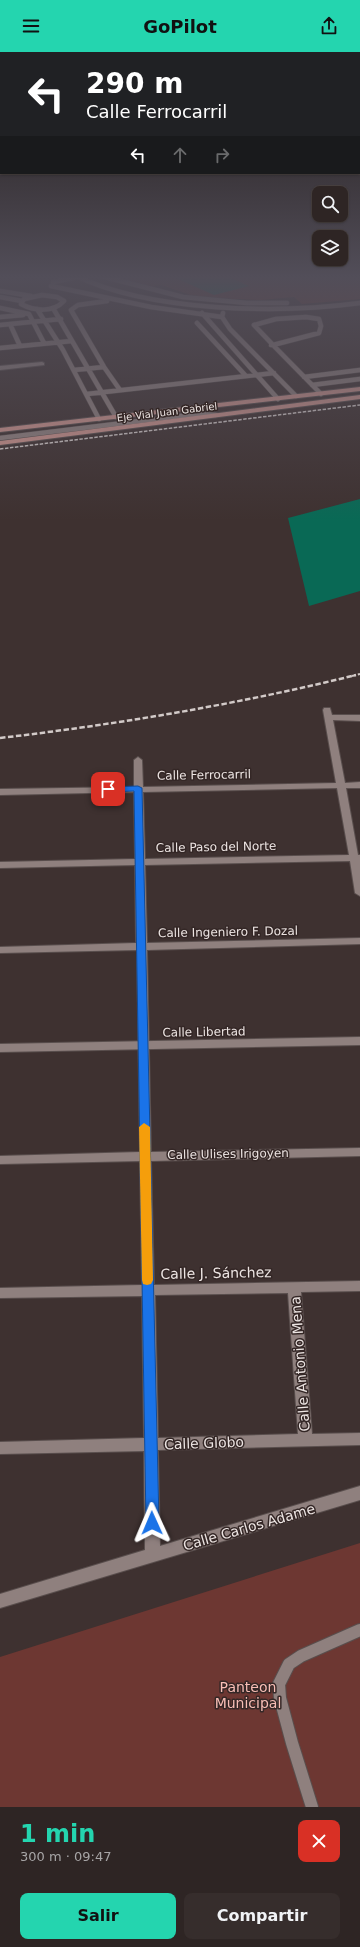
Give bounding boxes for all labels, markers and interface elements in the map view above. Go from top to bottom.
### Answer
icon: menu [20,15,42,37]
icon: share [318,15,340,37]
text: GoPilot [143,16,217,37]
text: 290 m [86,67,183,100]
icon: left [20,68,72,120]
text: Calle Ferrocarril [86,101,227,122]
icon: left [127,144,149,166]
icon: ahead [169,144,191,166]
icon: right [211,144,233,166]
map controls [312,186,348,266]
button: search [312,186,348,222]
button: layers [312,230,348,266]
street label: Eje Vial Juan Gabriel [116,400,218,424]
street label: Calle Ferrocarril [157,767,251,783]
pin [91,772,125,806]
icon: arrive [97,778,119,800]
street label: Calle Paso del Norte [156,839,276,855]
street label: Calle Ingeniero F. Dozal [158,924,298,940]
street label: Calle Libertad [162,1024,246,1040]
street label: Calle Ulises Irigoyen [167,1146,289,1162]
street label: Calle J. Sánchez [160,1264,272,1282]
street label: Calle Antonio Mena [287,1296,313,1432]
street label: Calle Globo [164,1434,244,1452]
street label: Calle Carlos Adame [181,1500,317,1554]
position arrow [131,1502,173,1544]
park label: Panteon Municipal [215,1679,281,1711]
text: 1 min [20,1820,95,1848]
button: close [298,1820,340,1862]
text: 300 m · 09:47 [20,1849,111,1864]
button: Salir [20,1893,176,1939]
button: Compartir [184,1893,340,1939]

